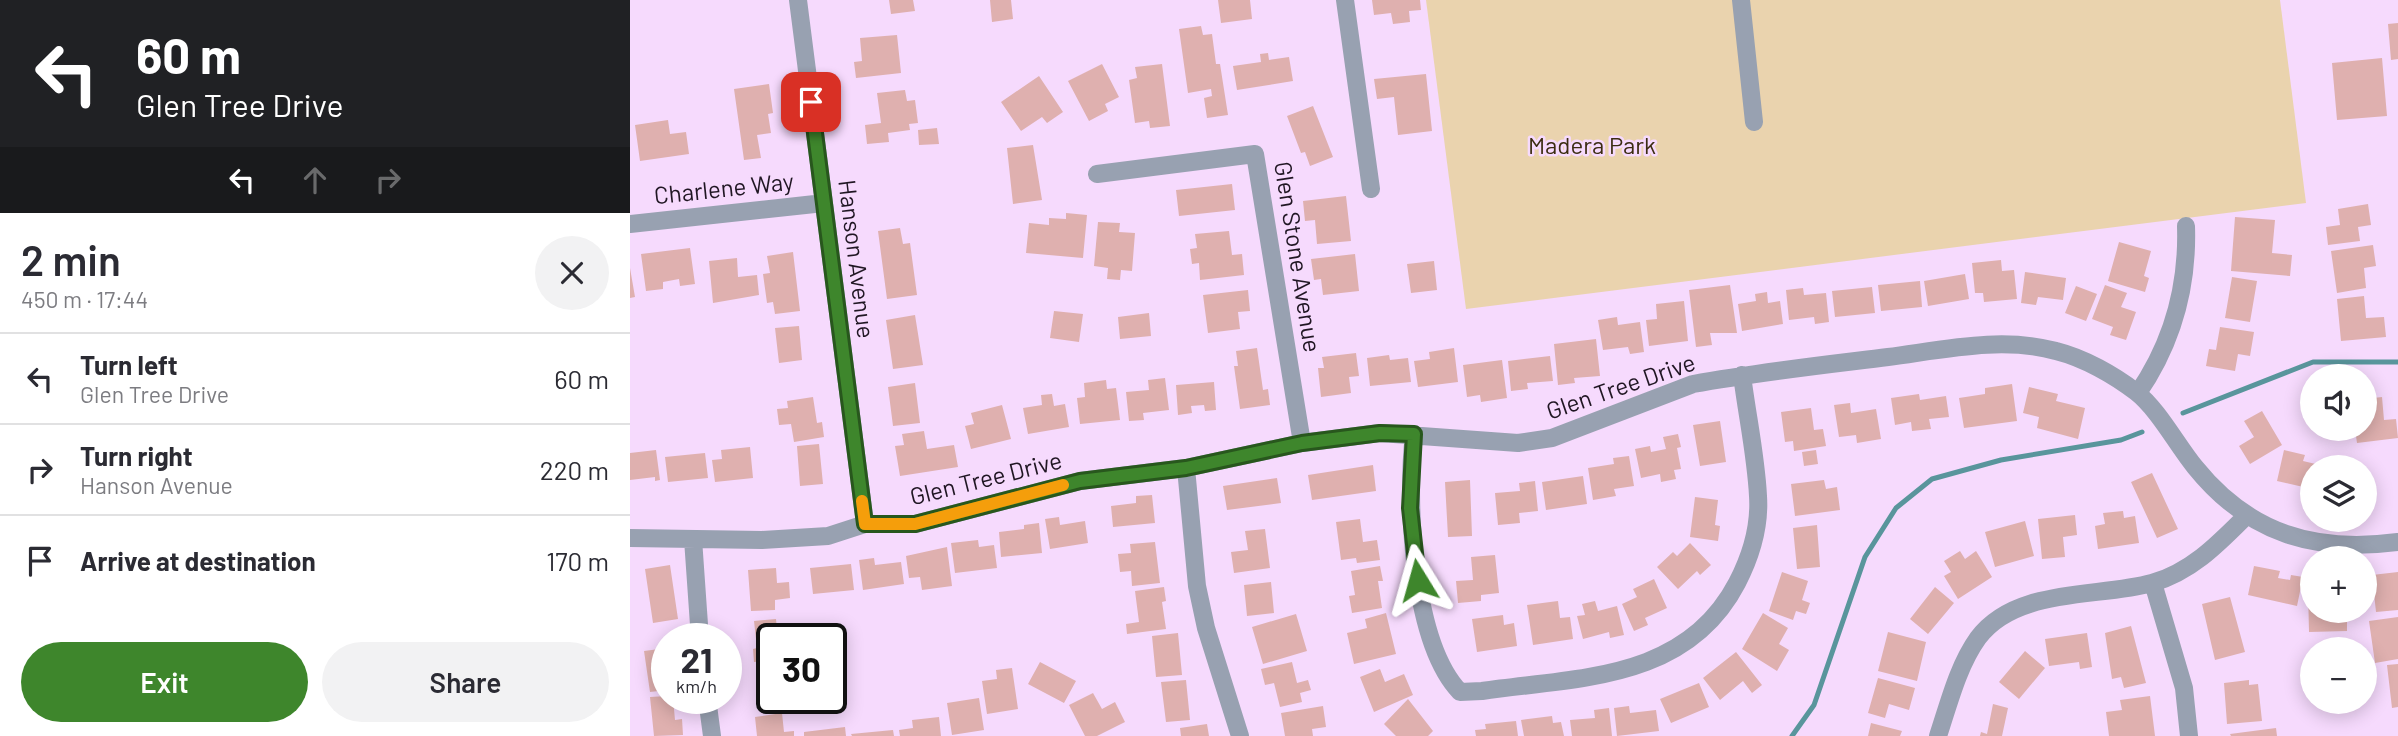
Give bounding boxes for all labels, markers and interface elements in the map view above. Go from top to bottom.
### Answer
text: 60 m [136,25,241,84]
icon: left [21,28,112,119]
pin [781,72,841,132]
icon: arrive [792,83,830,121]
text: Glen Tree Drive [136,85,344,123]
park label: Madera Park [1528,130,1656,159]
street label: Glen Stone Avenue [1269,159,1328,354]
icon: left [223,161,261,199]
icon: ahead [296,161,334,199]
icon: right [369,161,407,199]
street label: Charlene Way [653,166,795,209]
street label: Hanson Avenue [833,178,882,340]
text: 2 min [21,234,121,284]
button: close [535,236,609,310]
text: 450 m · 17:44 [21,285,148,313]
street label: Glen Tree Drive [1542,347,1699,425]
text: Turn left [80,349,178,380]
icon: left [21,360,59,398]
text: 60 m [554,363,609,394]
map controls [2300,364,2377,714]
button: sound [2300,364,2377,441]
text: Glen Tree Drive [80,380,229,408]
text: Turn right [80,440,193,471]
street label: Glen Tree Drive [907,445,1065,510]
icon: right [21,451,59,489]
text: 220 m [540,454,609,485]
button: layers [2300,455,2377,532]
text: Hanson Avenue [80,471,233,499]
icon: arrive [21,542,59,580]
position arrow [1381,543,1455,617]
text: Arrive at destination [80,545,316,576]
text: 170 m [546,545,609,576]
button: + [2300,546,2377,623]
speed limit sign: 30 [756,623,847,714]
button: − [2300,637,2377,714]
text: 21 [681,638,712,680]
button: Exit [21,642,308,722]
button: Share [322,642,609,722]
text: km/h [676,675,717,697]

